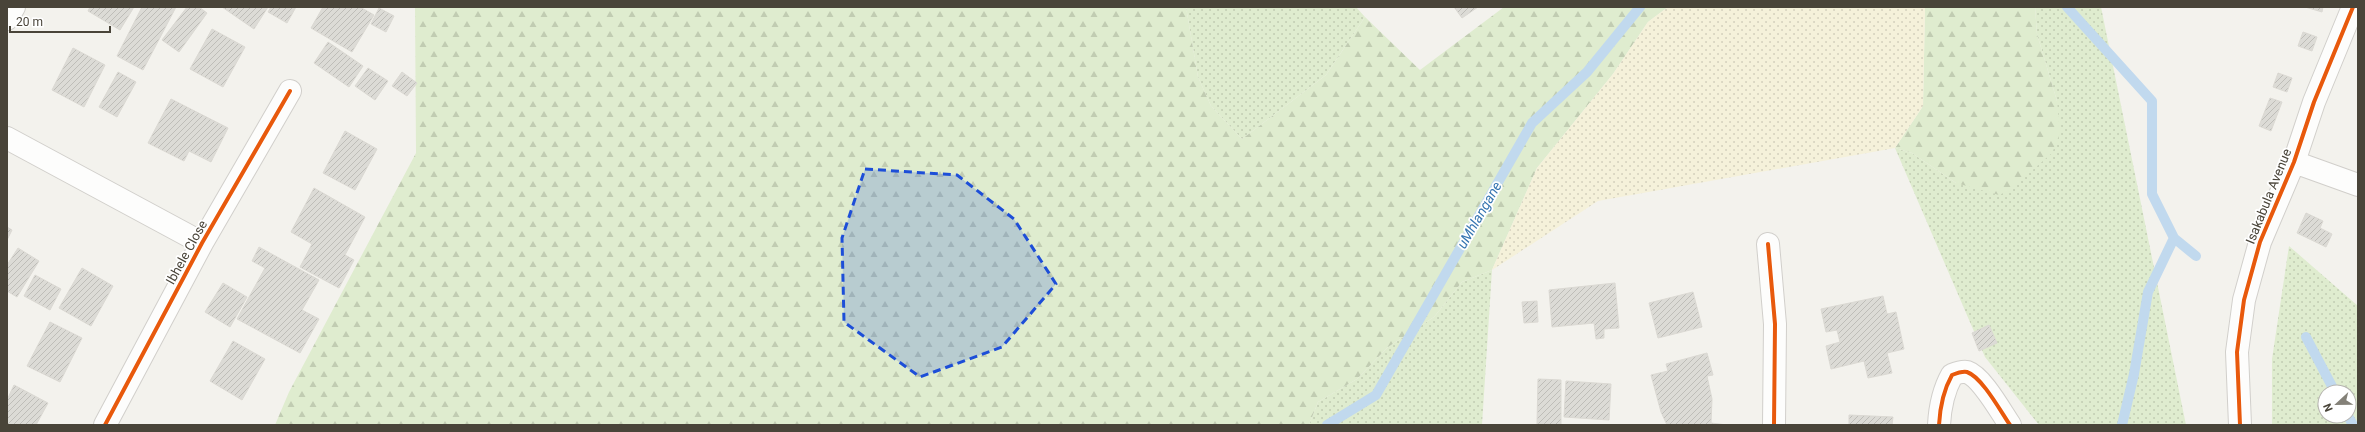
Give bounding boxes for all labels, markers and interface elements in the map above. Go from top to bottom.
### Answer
scale bar [10,8,110,34]
text: 20 m [16,15,43,29]
street label: Isakabula Avenue [2243,146,2294,246]
water label: uMhlangane [1453,179,1505,251]
street label: Ibhele Close [163,218,210,287]
north arrow [2317,384,2357,424]
text: N [2321,401,2336,414]

